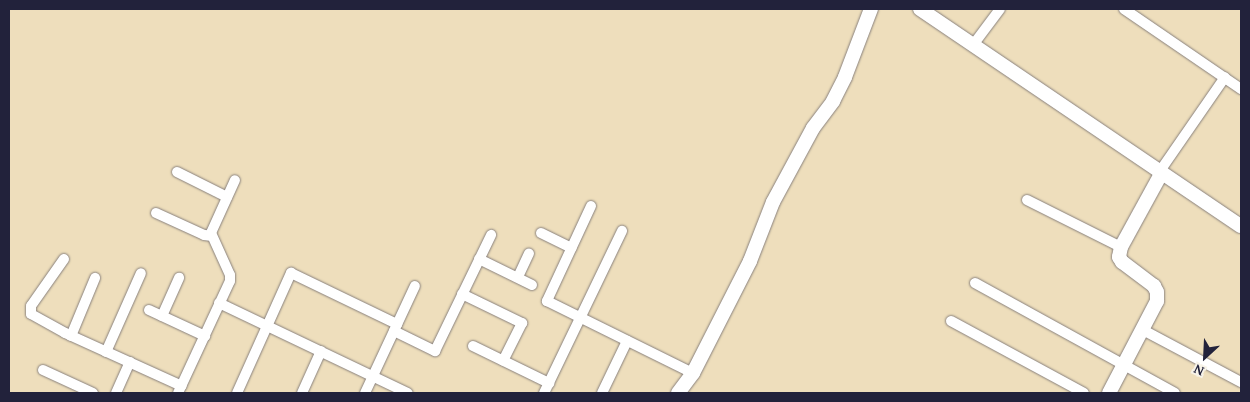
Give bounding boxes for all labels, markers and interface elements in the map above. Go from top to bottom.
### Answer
north arrow [1180,332,1230,382]
text: N [1190,360,1207,382]

